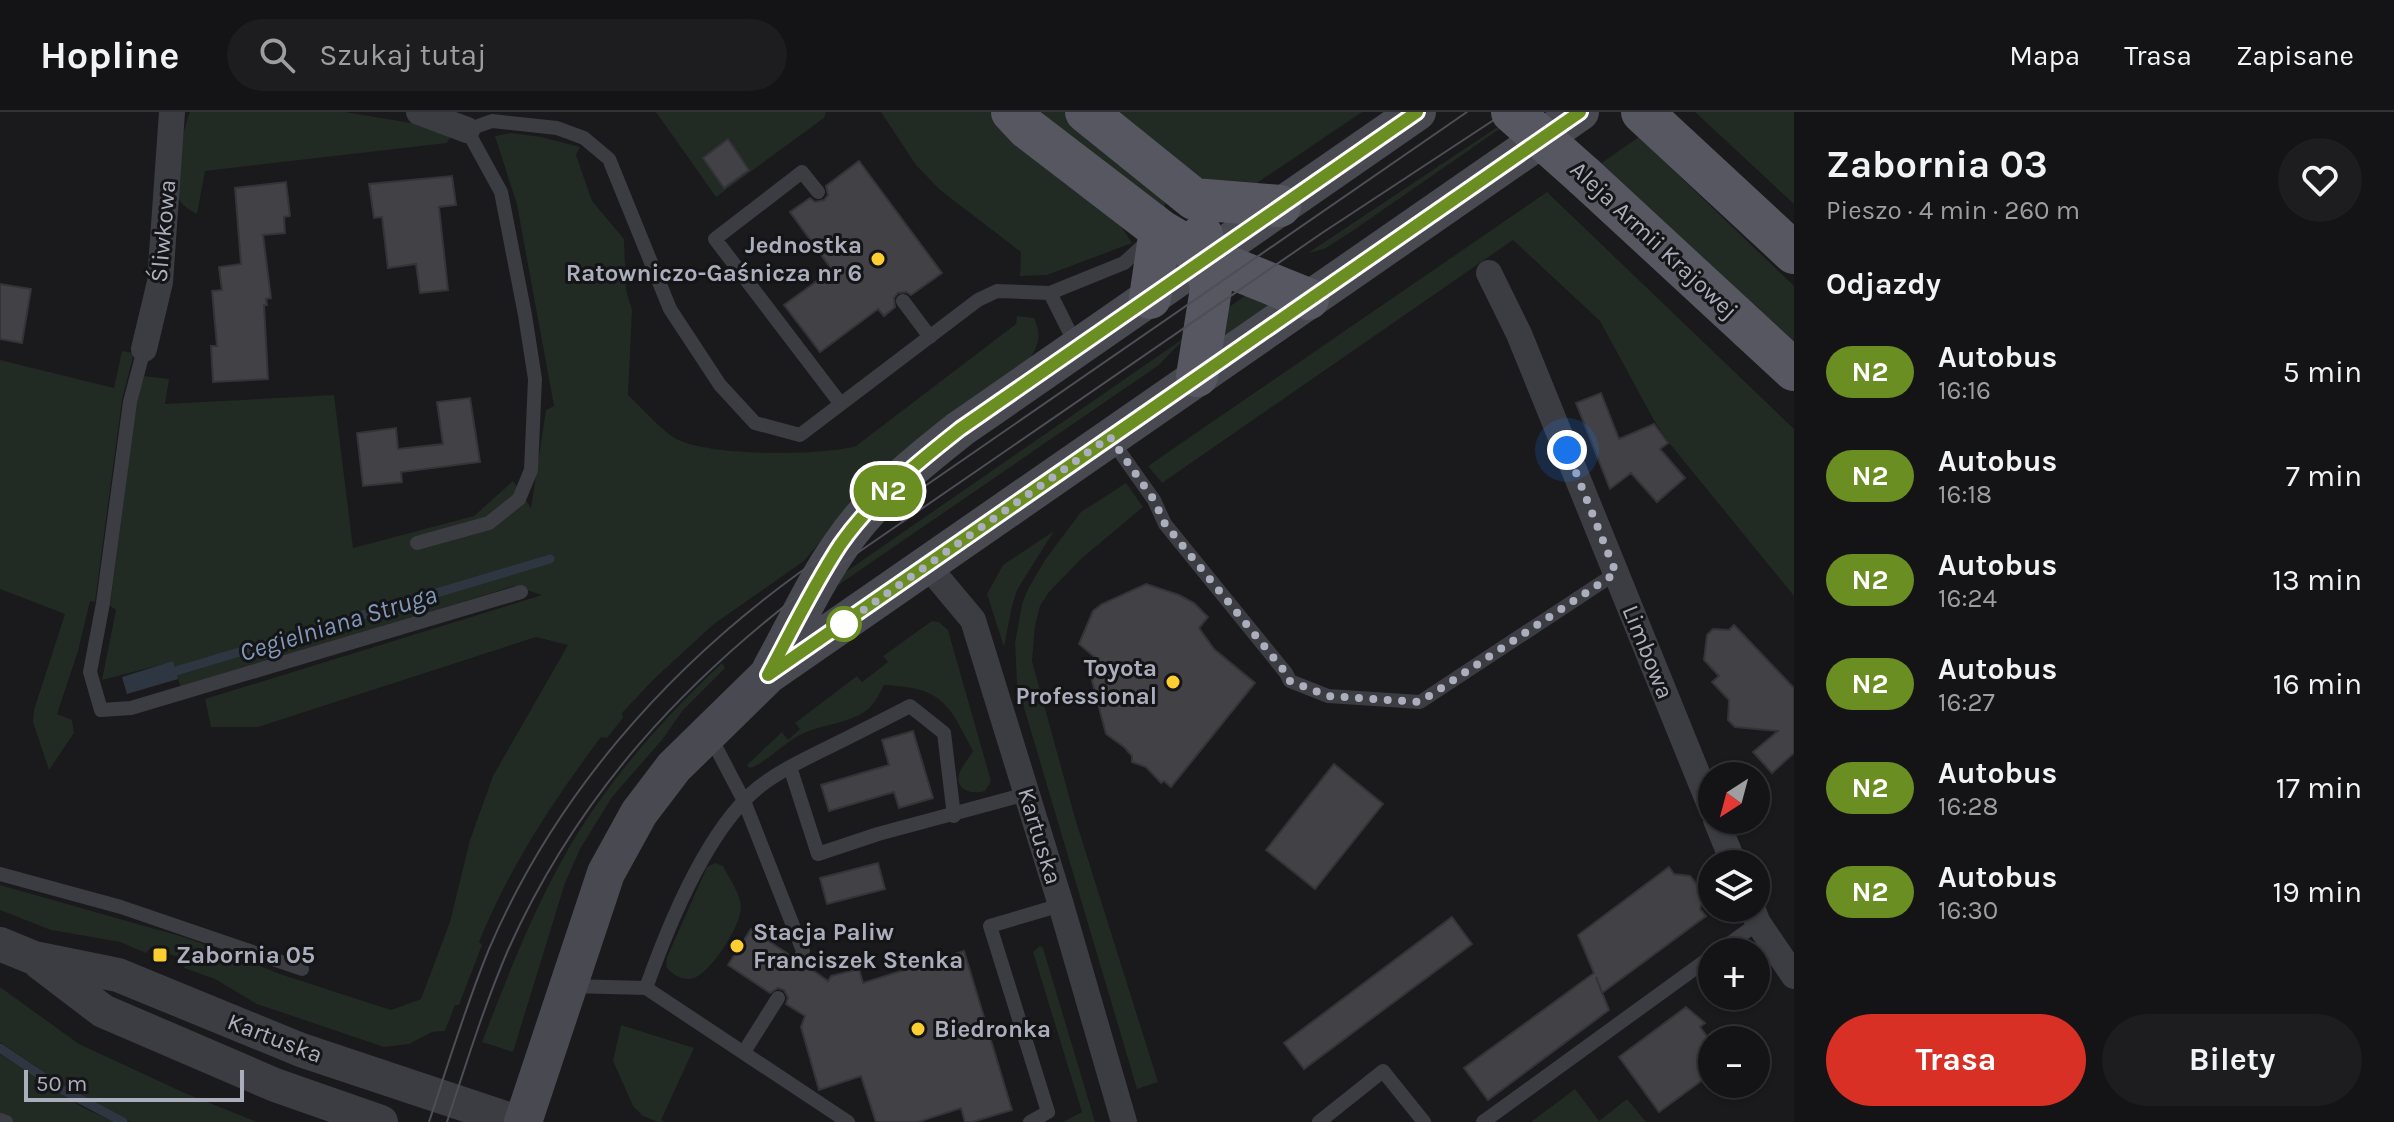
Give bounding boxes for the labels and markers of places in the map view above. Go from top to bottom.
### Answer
place label: Jednostka Ratowniczo-Gaśnicza nr 6 [566,231,862,287]
marker: Jednostka Ratowniczo-Gaśnicza nr 6 [869,250,887,268]
unlabelled marker [827,607,861,641]
place label: Toyota Professional [1015,654,1157,710]
marker: Toyota Professional [1164,673,1182,691]
place label: Stacja Paliw Franciszek Stenka [753,918,963,974]
marker: Stacja Paliw Franciszek Stenka [728,937,746,955]
place label: Zabornia 05 [176,941,315,969]
marker: Zabornia 05 [151,946,169,964]
place label: Biedronka [934,1015,1051,1043]
marker: Biedronka [909,1020,927,1038]

